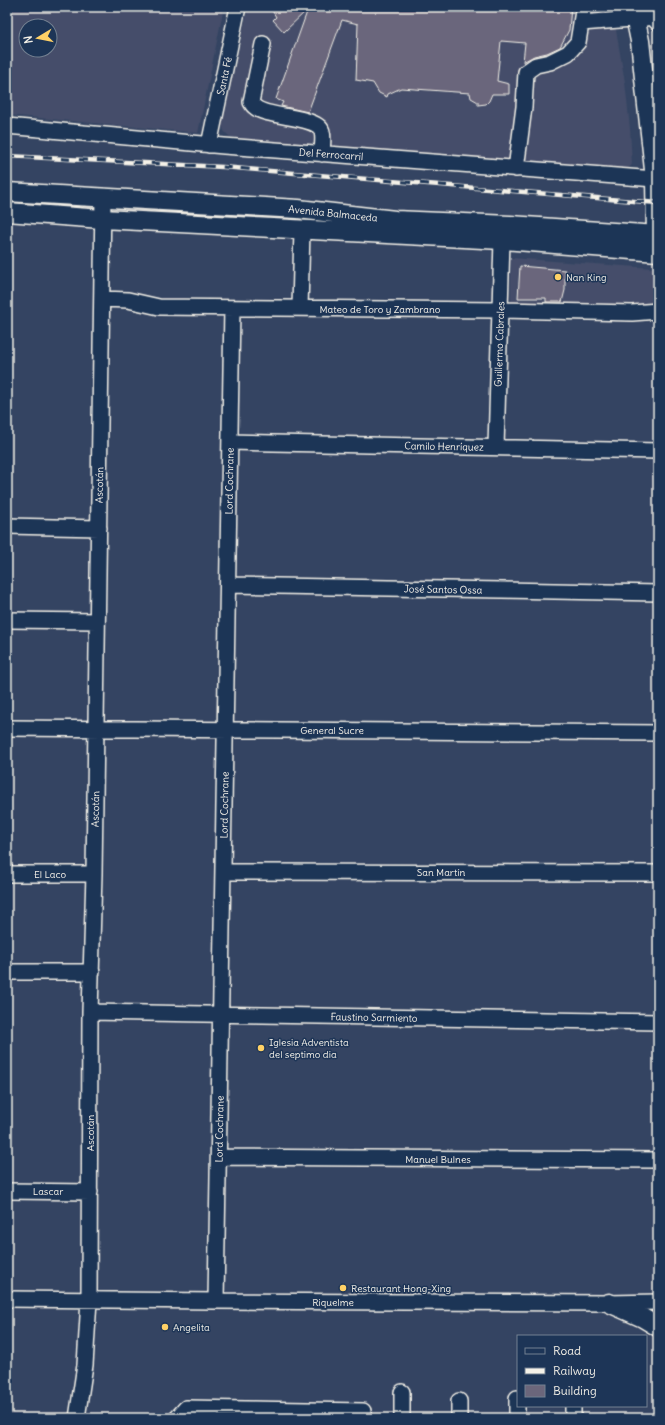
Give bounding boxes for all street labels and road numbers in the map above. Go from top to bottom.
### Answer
street label: Santa Fé [214,56,235,96]
street label: Del Ferrocarril [298,146,364,163]
street label: Avenida Balmaceda [288,202,378,225]
street label: Guillermo Cabrales [492,301,508,387]
street label: Mateo de Toro y Zambrano [320,303,441,316]
street label: Camilo Henríquez [404,439,484,454]
street label: Lord Cochrane [222,447,237,515]
street label: Ascotán [93,466,106,503]
street label: José Santos Ossa [404,582,483,597]
street label: General Sucre [300,724,364,737]
street label: Lord Cochrane [217,771,232,839]
street label: Ascotán [89,790,102,827]
street label: San Martín [417,866,466,879]
street label: El Laco [34,868,66,881]
street label: Faustino Sarmiento [330,1010,418,1025]
street label: Lord Cochrane [212,1095,227,1163]
street label: Ascotán [84,1115,97,1151]
street label: Manuel Bulnes [405,1153,471,1166]
street label: Lascar [33,1185,63,1198]
street label: Riquelme [312,1296,354,1309]

